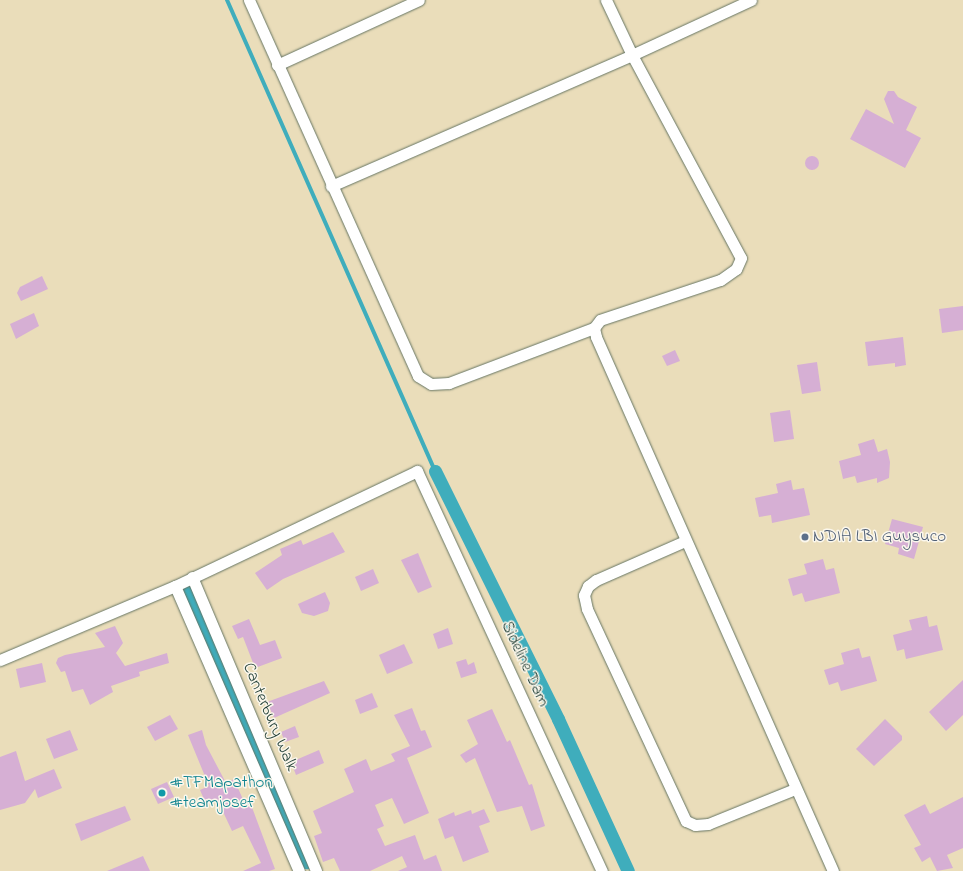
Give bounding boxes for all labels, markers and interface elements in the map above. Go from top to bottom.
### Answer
place label: NDIA LBI Guysuco [813,527,946,547]
marker: NDIA LBI Guysuco [800,532,810,542]
street label: Sideline Dam [496,618,554,710]
street label: Canterbury Walk [238,660,302,774]
place label: #TFMapathon #teamjosef [170,773,273,813]
marker: #TFMapathon #teamjosef [157,788,167,798]

